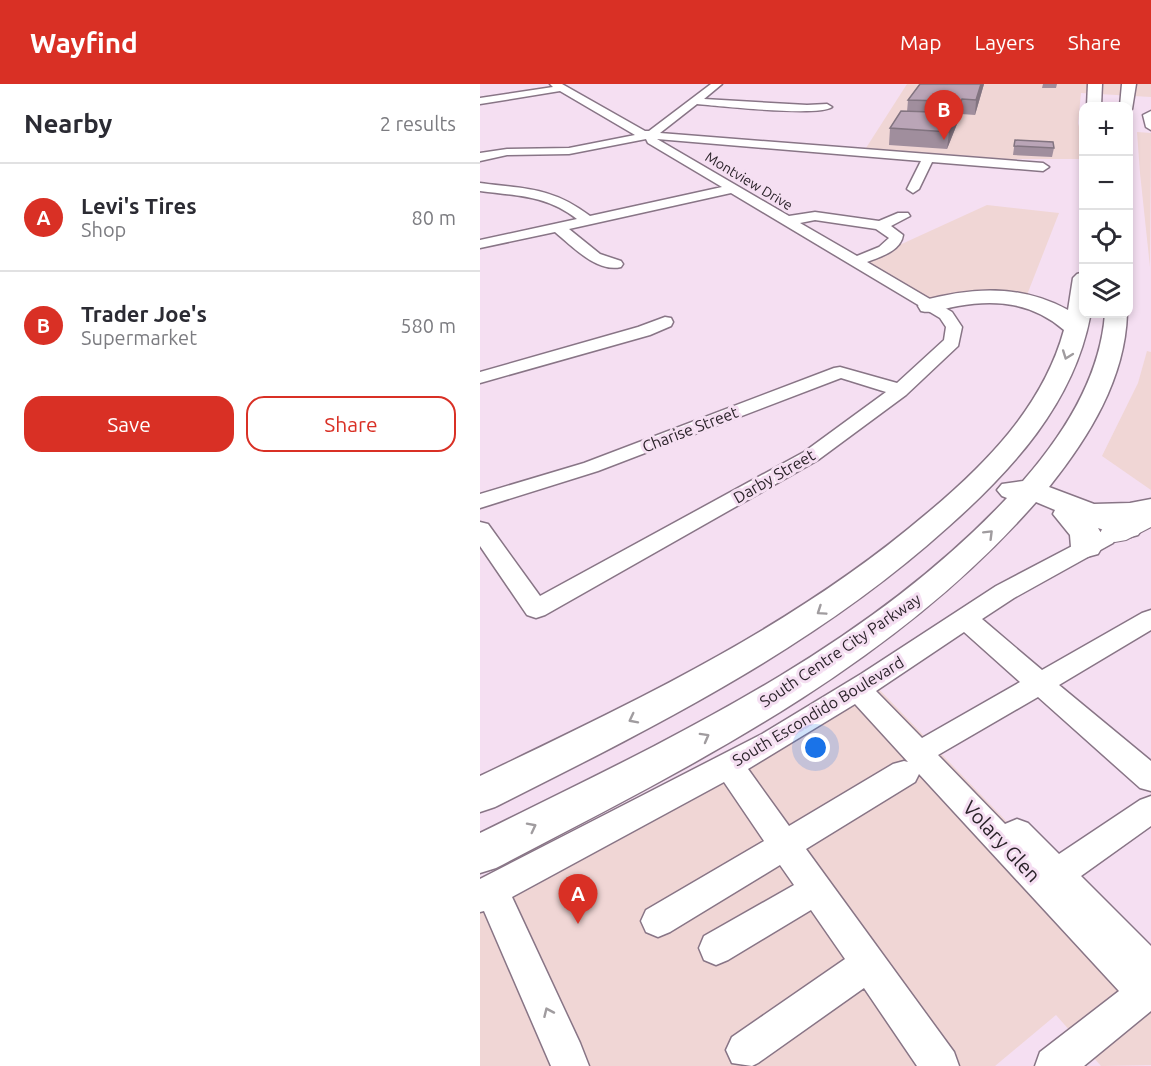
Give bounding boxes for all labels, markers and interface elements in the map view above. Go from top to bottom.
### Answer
text: Wayfind [30,27,138,58]
text: Map [900,30,941,54]
text: Layers [974,30,1035,54]
text: Share [1068,30,1121,54]
pin: B [924,91,964,140]
map controls [1079,102,1133,318]
button: + [1079,102,1133,156]
text: Nearby [24,109,112,138]
text: 2 results [380,112,456,135]
street label: Montview Drive [702,149,796,213]
button: − [1079,156,1133,210]
text: Levi's Tires [81,193,197,218]
text: A [36,206,51,229]
text: 80 m [412,206,456,229]
button: locate [1079,210,1133,264]
text: Shop [81,218,126,241]
button: layers [1079,264,1133,318]
text: Trader Joe's [81,301,207,326]
text: B [37,314,50,337]
text: 580 m [400,314,456,337]
text: Supermarket [81,326,197,349]
one-way arrow [1061,349,1074,360]
button: Save [24,396,234,452]
button: Share [246,396,456,452]
street label: Charise Street [640,402,741,456]
street label: Darby Street [730,445,818,507]
one-way arrow [982,530,993,541]
street label: South Centre City Parkway [756,589,924,711]
one-way arrow [816,604,827,615]
street label: South Escondido Boulevard [729,653,907,769]
one-way arrow [629,711,640,723]
one-way arrow [699,733,709,744]
your location [801,733,830,762]
street label: Volary Glen [959,796,1045,886]
one-way arrow [526,823,537,834]
pin: A [558,874,598,924]
one-way arrow [543,1007,555,1018]

